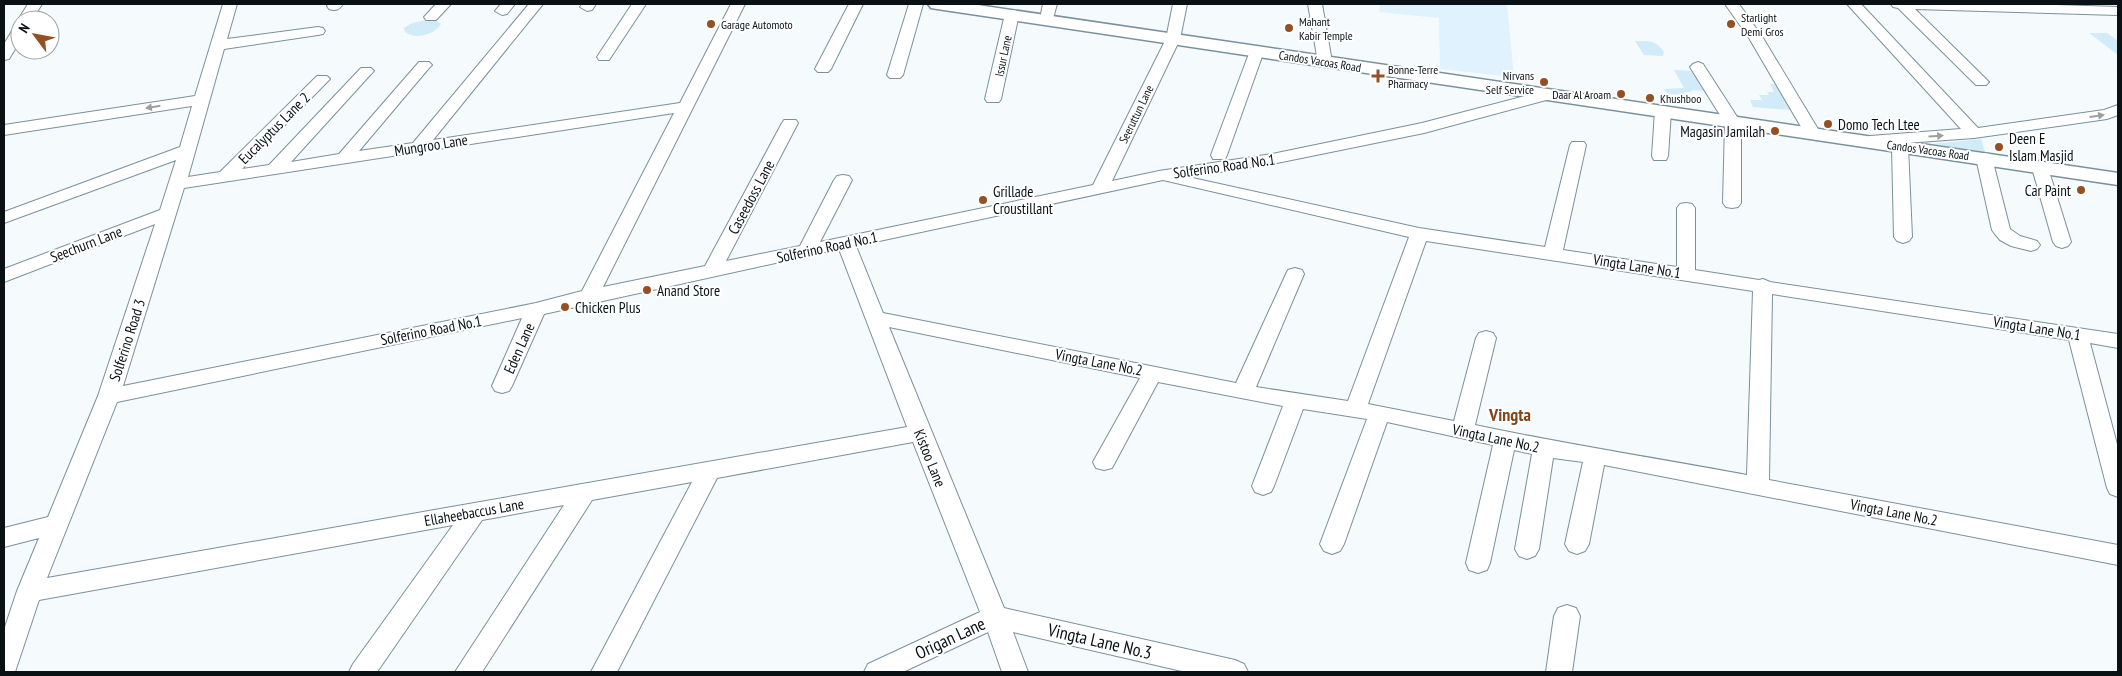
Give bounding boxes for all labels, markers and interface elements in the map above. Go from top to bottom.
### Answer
north arrow [10,10,60,60]
place label: Starlight Demi Gros [1741,10,1784,39]
place label: Mahant Kabir Temple [1299,14,1353,43]
place label: Garage Automoto [721,17,793,32]
marker: Garage Automoto [705,18,717,30]
marker: Starlight Demi Gros [1725,18,1737,30]
text: N [14,20,34,36]
marker: Mahant Kabir Temple [1283,22,1295,34]
street label: Issur Lane [991,34,1015,78]
street label: Candos Vacoas Road [1278,47,1362,75]
place label: Bonne-Terre Pharmacy [1388,62,1438,91]
place label: Nirvans Self Service [1486,68,1534,97]
marker: Bonne-Terre Pharmacy [1372,70,1384,82]
marker: Nirvans Self Service [1538,76,1550,88]
street label: Seeruttun Lane [1115,82,1157,146]
place label: Daar Al Aroam [1552,87,1611,102]
street label: Eucalyptus Lane 2 [234,88,314,168]
marker: Daar Al Aroam [1615,88,1627,100]
place label: Khushboo [1660,91,1701,106]
marker: Khushboo [1644,92,1656,104]
one-way arrow [144,104,160,112]
one-way arrow [2089,112,2105,120]
place label: Domo Tech Ltee [1838,115,1920,134]
marker: Domo Tech Ltee [1822,118,1834,130]
place label: Magasin Jamilah [1680,122,1765,141]
marker: Magasin Jamilah [1769,125,1781,137]
place label: Deen E Islam Masjid [2009,129,2074,165]
street label: Mungroo Lane [393,130,469,160]
one-way arrow [1928,132,1944,140]
street label: Candos Vacoas Road [1886,137,1970,163]
marker: Deen E Islam Masjid [1993,141,2005,153]
street label: Solferino Road No.1 [1172,149,1276,183]
street label: Caseedoss Lane [724,157,778,237]
place label: Car Paint [2025,181,2071,200]
place label: Grillade Croustillant [993,182,1053,218]
marker: Car Paint [2075,184,2087,196]
marker: Grillade Croustillant [977,194,989,206]
street label: Seechurn Lane [47,222,125,266]
street label: Solferino Road No.1 [775,227,879,267]
street label: Vingta Lane No.1 [1591,250,1682,282]
place label: Anand Store [657,281,720,300]
marker: Anand Store [641,284,653,296]
street label: Solferino Road 3 [105,296,149,384]
place label: Chicken Plus [575,298,641,317]
marker: Chicken Plus [559,301,571,313]
street label: Solferino Road No.1 [379,311,483,349]
street label: Vingta Lane No.1 [1991,312,2082,344]
street label: Eden Lane [499,320,539,376]
street label: Vingta Lane No.2 [1053,344,1144,380]
district label: Vingta [1488,403,1531,426]
street label: Vingta Lane No.2 [1450,419,1541,456]
street label: Kistoo Lane [910,426,950,490]
street label: Ellaheebaccus Lane [423,494,525,530]
street label: Vingta Lane No.2 [1848,494,1939,530]
street label: Origan Lane [911,612,989,664]
street label: Vingta Lane No.3 [1045,618,1154,664]

